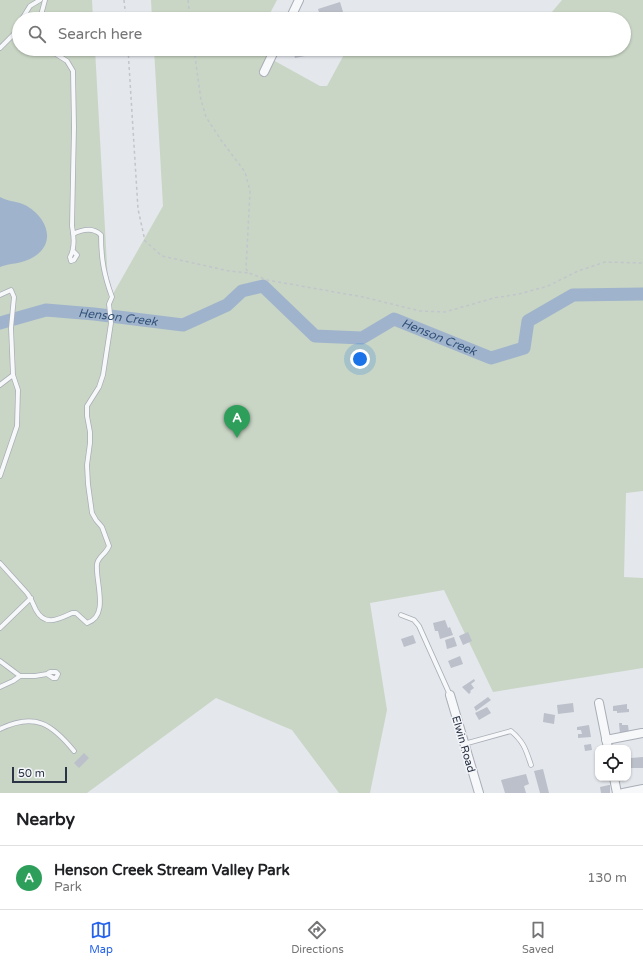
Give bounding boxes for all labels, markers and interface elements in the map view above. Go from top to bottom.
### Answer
search box [12,12,631,56]
icon: search [26,23,48,45]
text: Search here [58,25,142,43]
water label: Henson Creek [78,306,160,329]
water label: Henson Creek [400,316,480,359]
your location [350,349,370,369]
pin: A [224,405,250,438]
street label: Elwin Road [449,714,478,774]
map controls [595,745,631,781]
button: locate [595,745,631,781]
scale bar [12,765,67,784]
text: 50 m [18,767,45,780]
text: Nearby [16,809,75,830]
text: Henson Creek Stream Valley Park [54,861,290,879]
text: A [24,870,34,886]
text: 130 m [587,870,627,886]
text: Park [54,879,82,895]
tab: Map [89,919,113,956]
tab: Directions [291,919,344,956]
tab: Saved [522,919,554,956]

